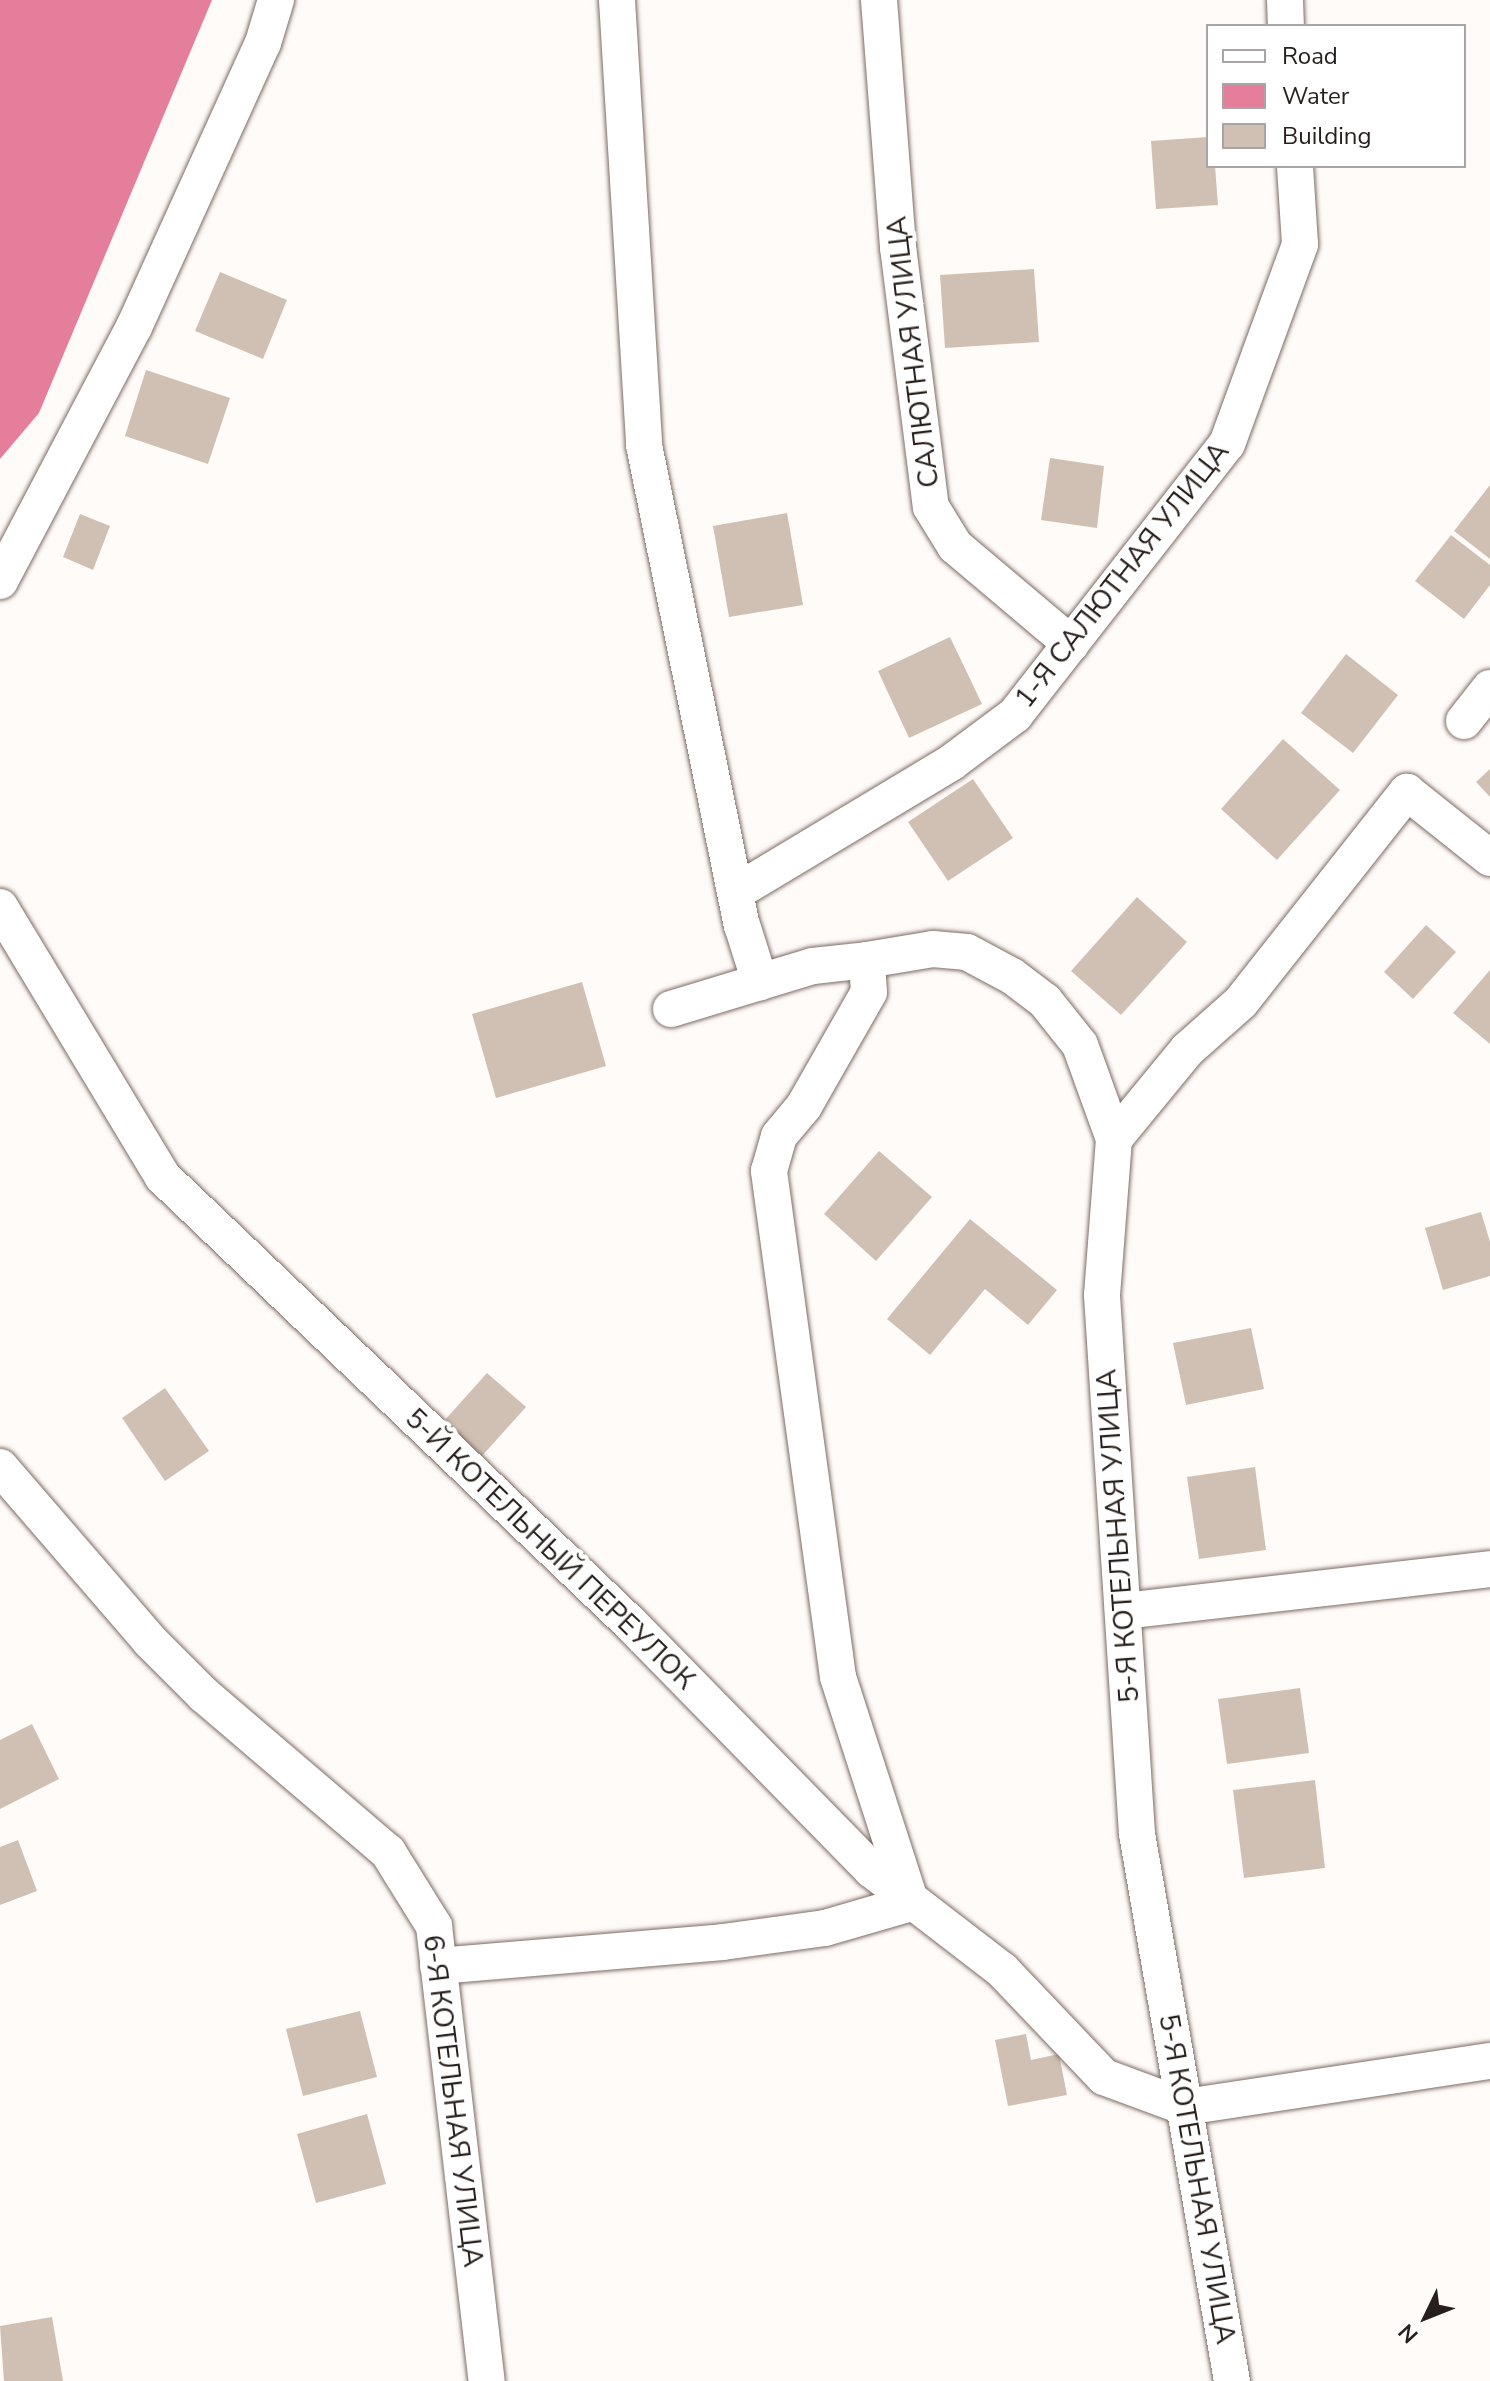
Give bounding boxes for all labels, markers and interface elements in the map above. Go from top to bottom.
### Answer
legend [1206,24,1466,168]
text: Road [1282,40,1338,72]
text: Water [1282,80,1349,112]
text: Building [1282,120,1372,152]
street label: САЛЮТНАЯ УЛИЦА [880,214,946,490]
street label: 1-Я САЛЮТНАЯ УЛИЦА [1008,435,1236,715]
street label: 5-Я КОТЕЛЬНАЯ УЛИЦА [1090,1368,1146,1704]
street label: 5-Й КОТЕЛЬНЫЙ ПЕРЕУЛОК [398,1402,702,1696]
street label: 6-Я КОТЕЛЬНАЯ УЛИЦА [416,1933,490,2269]
street label: 5-Я КОТЕЛЬНАЯ УЛИЦА [1151,2011,1243,2347]
north arrow [1386,2277,1466,2357]
text: N [1392,2317,1425,2350]

